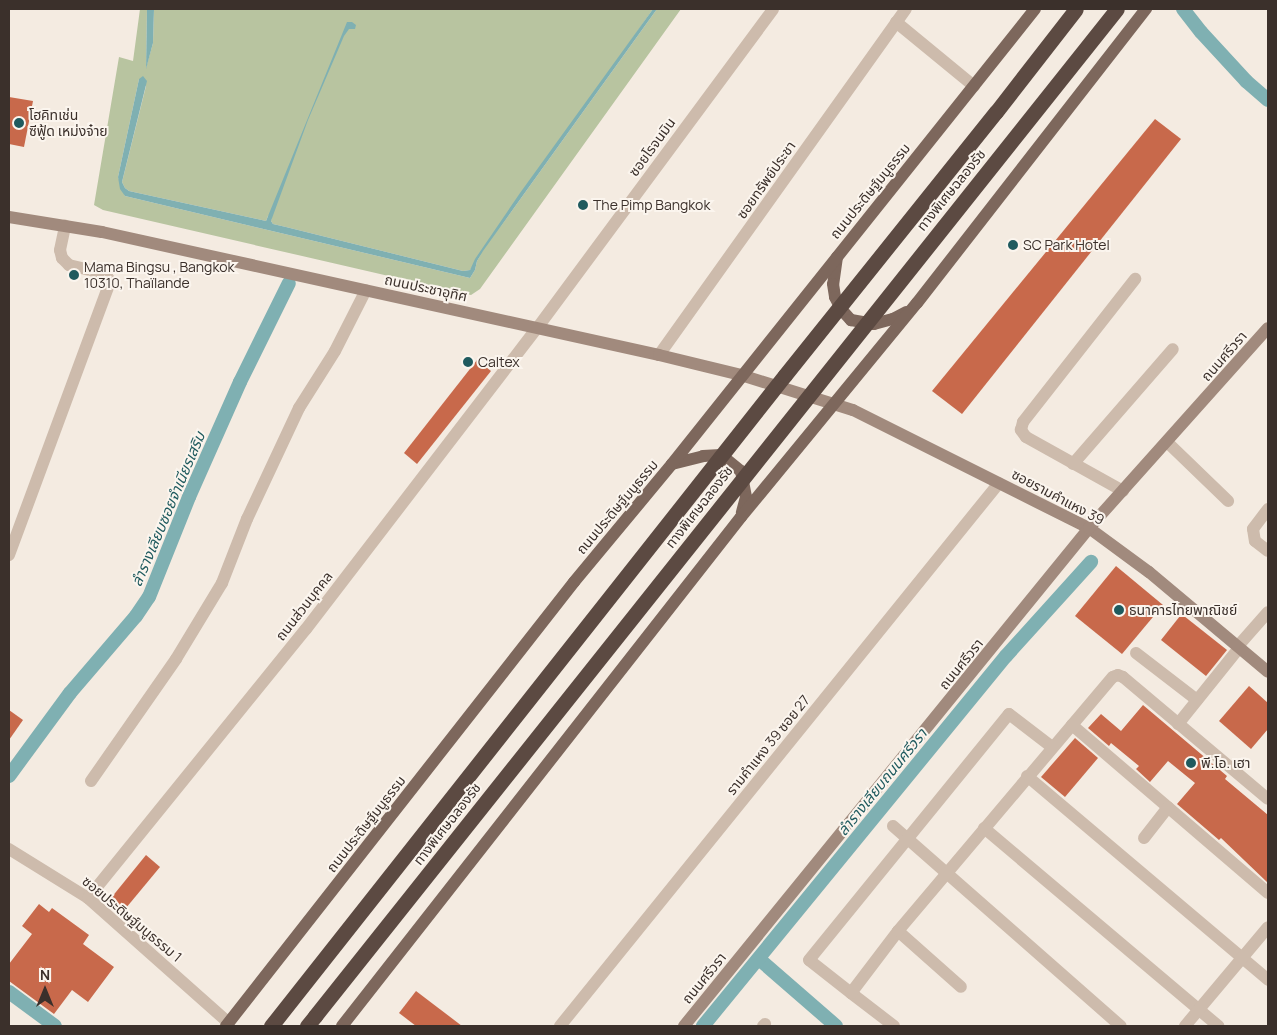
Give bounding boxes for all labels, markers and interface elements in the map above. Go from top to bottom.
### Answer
place label: โฮคิทเช่น ซีฟู้ด เหม่งจ๋าย [29,107,108,140]
street label: ซอยโรจนมิน [625,114,679,180]
marker: โฮคิทเช่น ซีฟู้ด เหม่งจ๋าย [13,117,25,129]
street label: ซอยทรัพย์ประชา [733,138,799,222]
street label: ถนนประดิษฐ์มนูธรรม [826,140,914,242]
street label: ทางพิเศษฉลองรัช [913,146,989,234]
place label: The Pimp Bangkok [593,197,710,213]
marker: The Pimp Bangkok [577,199,589,211]
place label: SC Park Hotel [1023,237,1110,253]
marker: SC Park Hotel [1007,239,1019,251]
place label: Mama Bingsu , Bangkok 10310, Thaïlande [84,259,234,292]
marker: Mama Bingsu , Bangkok 10310, Thaïlande [68,269,80,281]
street label: ถนนประชาอุทิศ [383,271,469,305]
street label: ถนนศรีวรา [1198,328,1250,384]
place label: Caltex [478,354,520,370]
marker: Caltex [462,356,474,368]
water label: ลำรางเลียบซอยจำเนียรเสริม [127,429,209,589]
street label: ถนนประดิษฐ์มนูธรรม [573,456,661,558]
street label: ทางพิเศษฉลองรัช [662,463,736,551]
street label: ซอยรามคำแหง 39 [1009,466,1107,528]
street label: ถนนส่วนบุคคล [272,568,336,644]
place label: ธนาคารไทยพาณิชย์ [1129,602,1237,618]
marker: ธนาคารไทยพาณิชย์ [1113,604,1125,616]
street label: ถนนศรีวรา [935,635,987,693]
street label: รามคำแหง 39 ซอย 27 [723,692,813,798]
water label: ลำรางเลียบถนนศรีวรา [834,725,930,839]
place label: พี.โอ. เฮา [1201,755,1250,771]
marker: พี.โอ. เฮา [1185,757,1197,769]
street label: ถนนประดิษฐ์มนูธรรม [323,772,409,876]
street label: ทางพิเศษฉลองรัช [410,780,484,868]
street label: ซอยประดิษฐ์มนูธรรม 1 [79,872,185,966]
street label: ถนนศรีวรา [678,949,730,1007]
north arrow [20,965,70,1015]
text: N [40,965,50,984]

